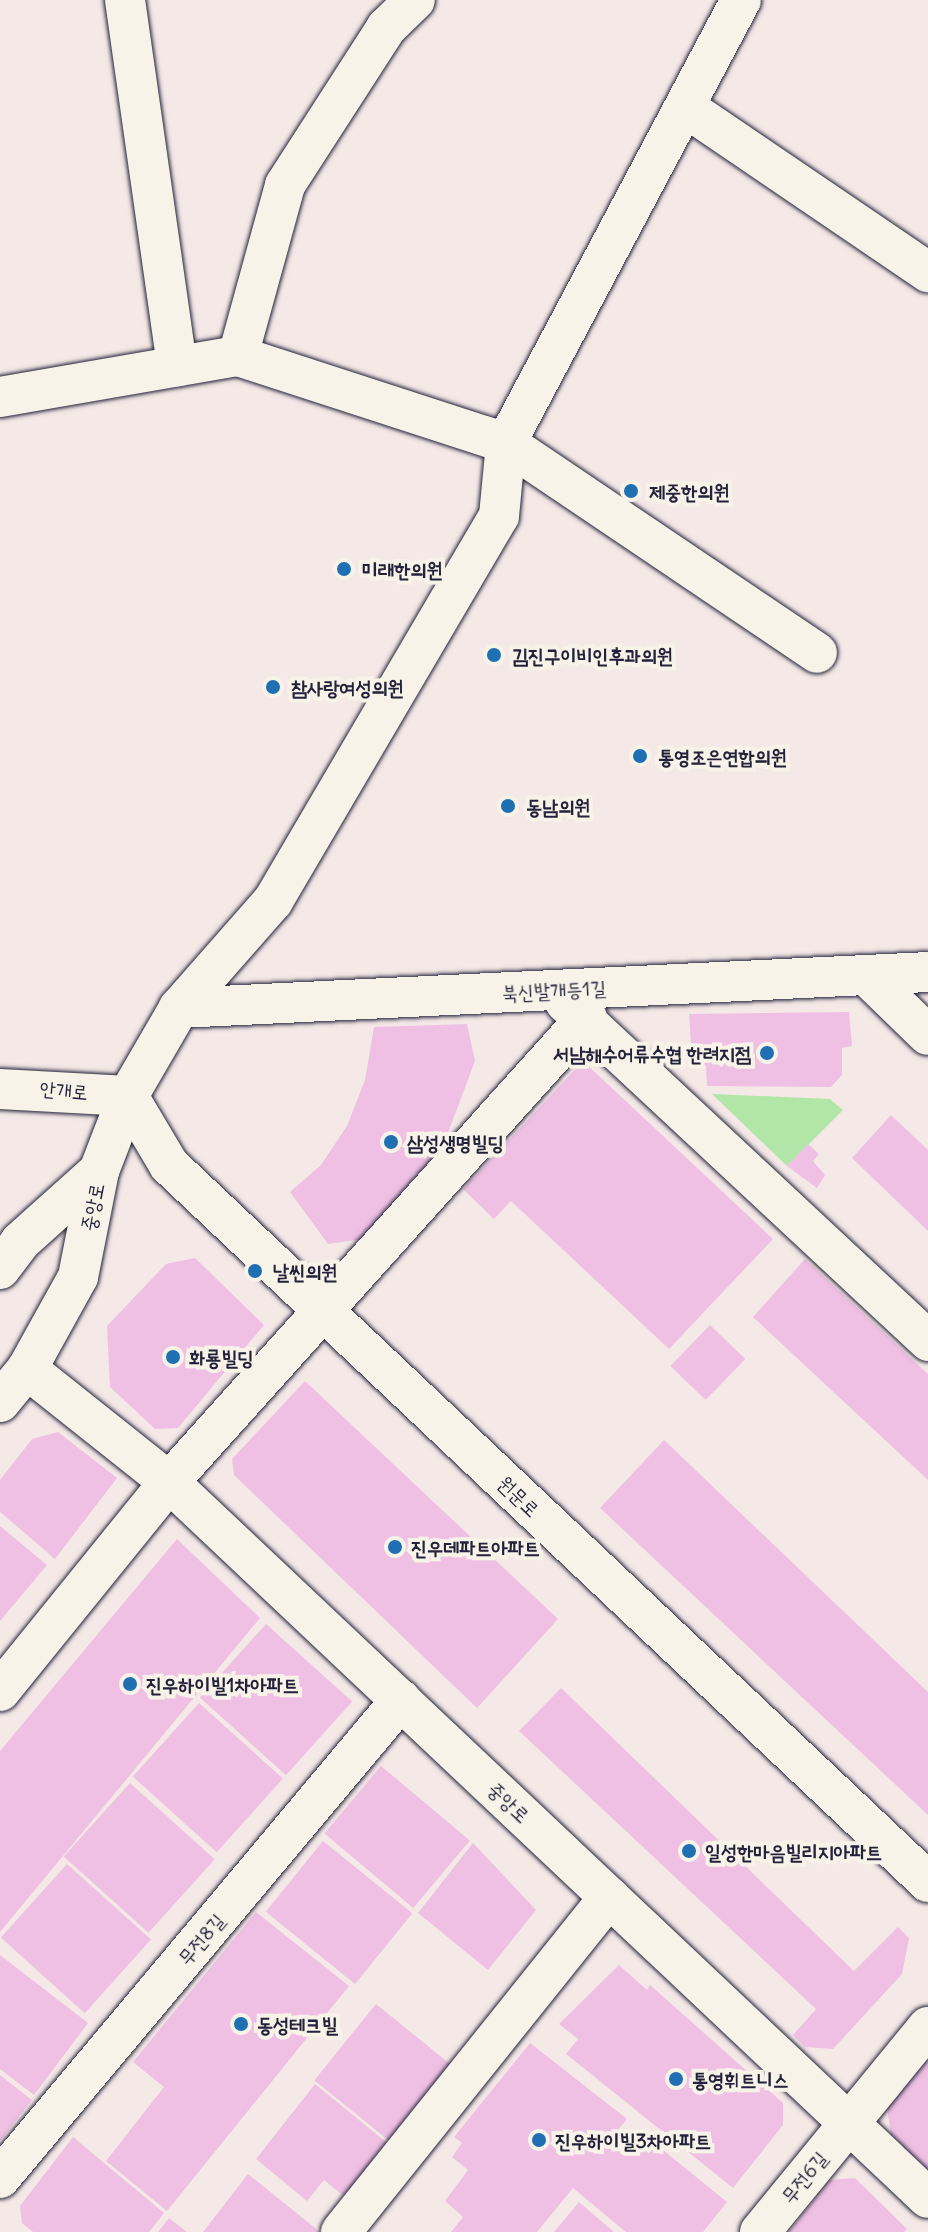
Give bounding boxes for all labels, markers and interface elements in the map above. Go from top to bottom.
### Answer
place label: 제중한의원 [649,479,729,503]
marker: 제중한의원 [620,480,642,502]
place label: 미래한의원 [362,557,442,581]
marker: 미래한의원 [333,558,355,580]
place label: 김진구이비인후과의원 [512,643,673,667]
marker: 김진구이비인후과의원 [483,644,505,666]
place label: 참사랑여성의원 [291,675,404,699]
marker: 참사랑여성의원 [262,676,284,698]
place label: 통영조은연합의원 [658,744,787,768]
marker: 통영조은연합의원 [629,745,651,767]
place label: 동남의원 [526,794,590,818]
marker: 동남의원 [497,795,519,817]
street label: 북신발개등1길 [501,975,607,1005]
place label: 서남해수어류수협 한려지점 [553,1041,751,1065]
marker: 서남해수어류수협 한려지점 [758,1044,776,1062]
street label: 안개로 [39,1076,89,1104]
place label: 삼성생명빌딩 [407,1130,504,1154]
marker: 삼성생명빌딩 [382,1133,400,1151]
street label: 중앙로 [76,1181,108,1233]
place label: 날씬의원 [273,1259,337,1283]
marker: 날씬의원 [244,1260,266,1282]
place label: 화룡빌딩 [189,1345,253,1369]
marker: 화룡빌딩 [164,1348,182,1366]
street label: 원문로 [493,1471,545,1521]
place label: 진우데파트아파트 [411,1535,540,1559]
marker: 진우데파트아파트 [386,1538,404,1556]
place label: 진우하이빌1차아파트 [146,1672,299,1696]
marker: 진우하이빌1차아파트 [121,1675,139,1693]
street label: 중앙로 [483,1777,535,1827]
place label: 일성한마음빌리지아파트 [705,1839,882,1863]
marker: 일성한마음빌리지아파트 [680,1842,698,1860]
street label: 무전8길 [173,1908,229,1970]
place label: 동성테크빌 [257,2012,337,2036]
marker: 동성테크빌 [232,2015,250,2033]
place label: 통영휘트니스 [692,2067,789,2091]
marker: 통영휘트니스 [667,2070,685,2088]
place label: 진우하이빌3차아파트 [555,2128,711,2152]
marker: 진우하이빌3차아파트 [530,2131,548,2149]
street label: 무전6길 [776,2146,832,2208]

